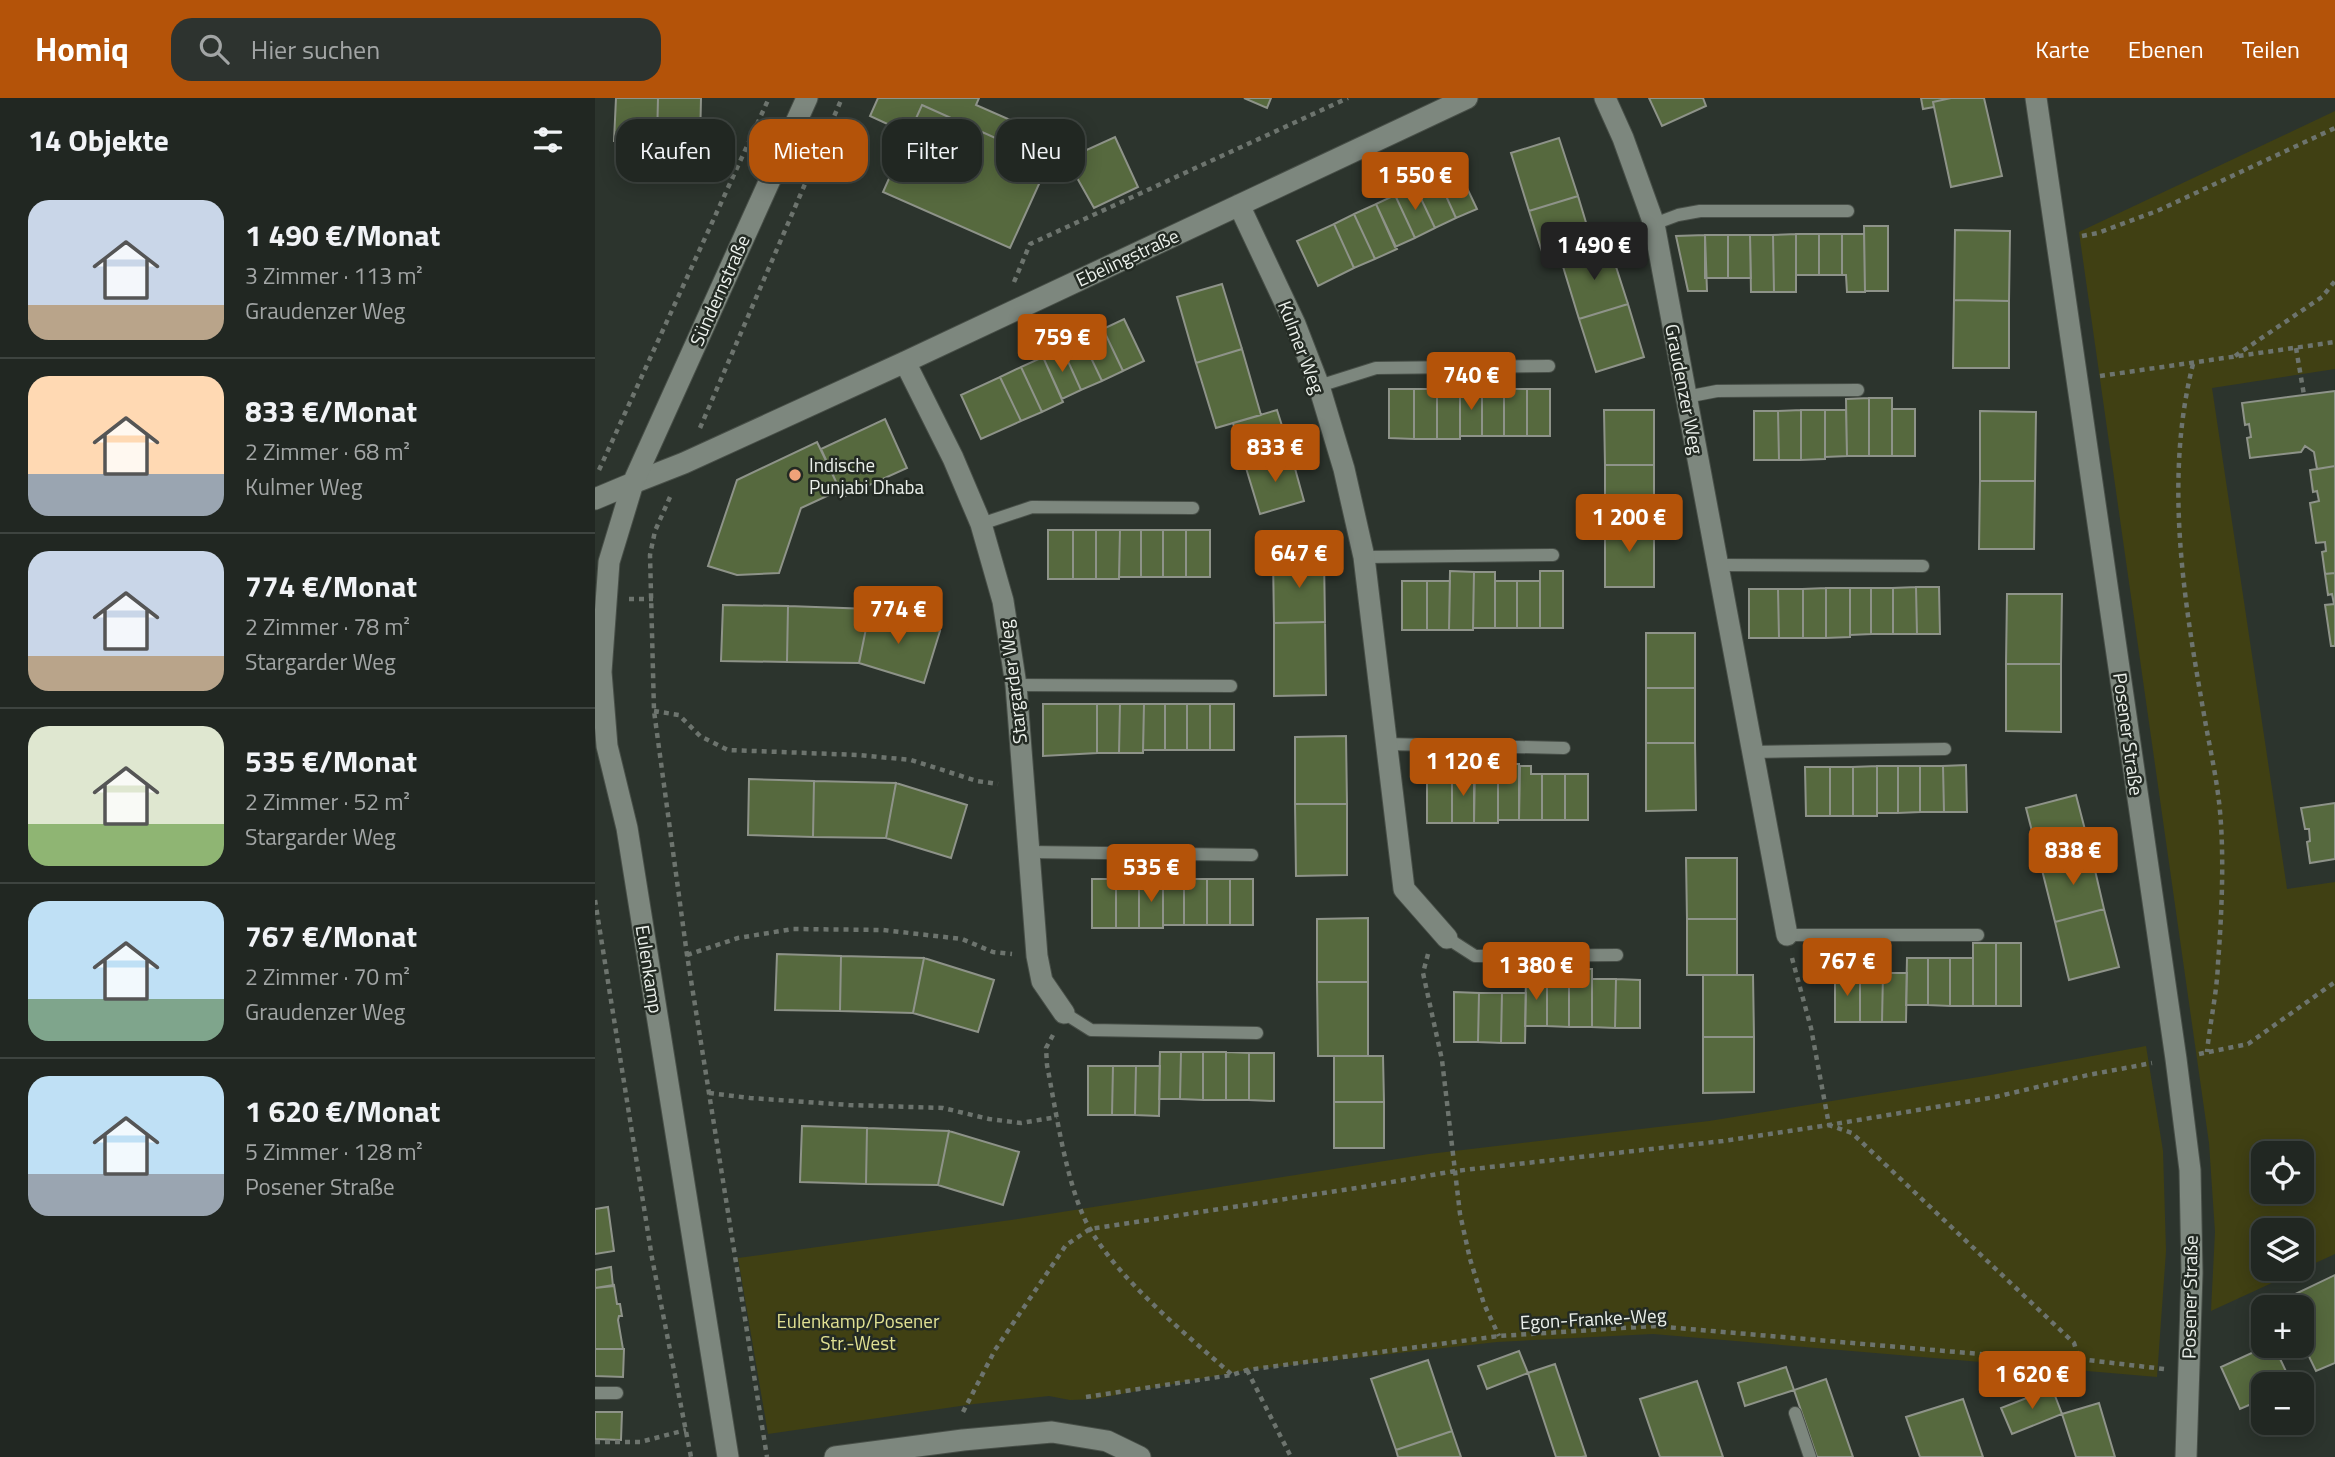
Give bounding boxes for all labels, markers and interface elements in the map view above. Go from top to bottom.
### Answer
search box [171,18,661,81]
text: Homiq [35,24,129,74]
icon: search [195,30,233,68]
text: Hier suchen [251,30,380,69]
text: Karte [2035,31,2090,67]
text: Ebenen [2128,31,2204,67]
text: Teilen [2242,31,2300,67]
text: 14 Objekte [28,117,169,163]
chip: Kaufen [616,119,735,182]
chip: Mieten [749,119,868,182]
chip: Filter [882,119,982,182]
chip: Neu [996,119,1085,182]
icon: filters [529,121,567,159]
pin: 1 550 € [1350,152,1480,212]
text: 1 550 € [1378,157,1452,192]
text: 1 490 €/Monat [245,212,441,258]
street label: Ebelingstraße [1071,220,1183,294]
pin: 1 490 € [1529,222,1659,282]
text: 1 490 € [1557,227,1631,262]
icon: home [84,228,168,312]
street label: Sündernstraße [682,230,756,350]
text: 3 Zimmer · 113 m² [245,258,423,293]
text: Graudenzer Weg [245,293,405,328]
street label: Kulmer Weg [1271,296,1333,398]
pin: 759 € [1013,314,1111,374]
text: 759 € [1034,319,1090,354]
street label: Graudenzer Weg [1658,321,1712,457]
pin: 740 € [1422,352,1520,412]
text: 740 € [1443,357,1499,392]
text: 833 €/Monat [245,388,417,434]
icon: home [84,404,168,488]
pin: 833 € [1226,424,1324,484]
text: 833 € [1247,429,1303,464]
text: 2 Zimmer · 68 m² [245,434,410,469]
place label: Indische Punjabi Dhaba [809,450,925,501]
marker: Indische Punjabi Dhaba [787,467,803,483]
text: Kulmer Weg [245,469,363,504]
pin: 1 200 € [1564,494,1694,554]
text: 1 200 € [1592,499,1666,534]
pin: 647 € [1250,531,1348,590]
text: 647 € [1271,535,1327,570]
text: 774 €/Monat [245,563,417,609]
icon: home [84,579,168,663]
pin: 774 € [849,587,947,646]
text: 774 € [870,591,926,626]
text: 2 Zimmer · 78 m² [245,609,410,644]
street label: Stargarder Weg [990,618,1034,746]
text: Stargarder Weg [245,644,396,679]
street label: Posener Straße [2106,671,2152,797]
text: 535 €/Monat [245,738,417,784]
pin: 1 120 € [1398,738,1528,798]
text: 1 120 € [1426,743,1500,778]
icon: home [84,754,168,838]
text: 2 Zimmer · 52 m² [245,784,410,819]
text: Stargarder Weg [245,819,396,854]
pin: 838 € [2024,828,2122,887]
text: 838 € [2045,832,2101,867]
pin: 535 € [1102,844,1200,904]
text: 535 € [1123,849,1179,884]
text: 767 €/Monat [245,913,417,959]
street label: Eulenkamp [629,923,671,1015]
icon: home [84,929,168,1013]
pin: 767 € [1798,939,1896,998]
pin: 1 380 € [1471,942,1601,1002]
text: 767 € [1819,943,1875,978]
text: 1 380 € [1499,947,1573,982]
text: 2 Zimmer · 70 m² [245,959,410,994]
text: Graudenzer Weg [245,994,405,1029]
text: 1 620 €/Monat [245,1088,441,1134]
icon: home [84,1104,168,1188]
text: 5 Zimmer · 128 m² [245,1134,423,1169]
map controls [2251,1141,2314,1435]
button: locate [2251,1141,2314,1204]
text: Posener Straße [245,1169,395,1204]
button: layers [2251,1218,2314,1281]
street label: Posener Straße [2173,1235,2205,1359]
button: + [2251,1295,2314,1358]
street label: Egon-Franke-Weg [1519,1300,1667,1336]
park label: Eulenkamp/Posener Str.-West [777,1306,940,1357]
pin: 1 620 € [1967,1352,2097,1411]
text: 1 620 € [1995,1356,2069,1391]
button: − [2251,1372,2314,1435]

